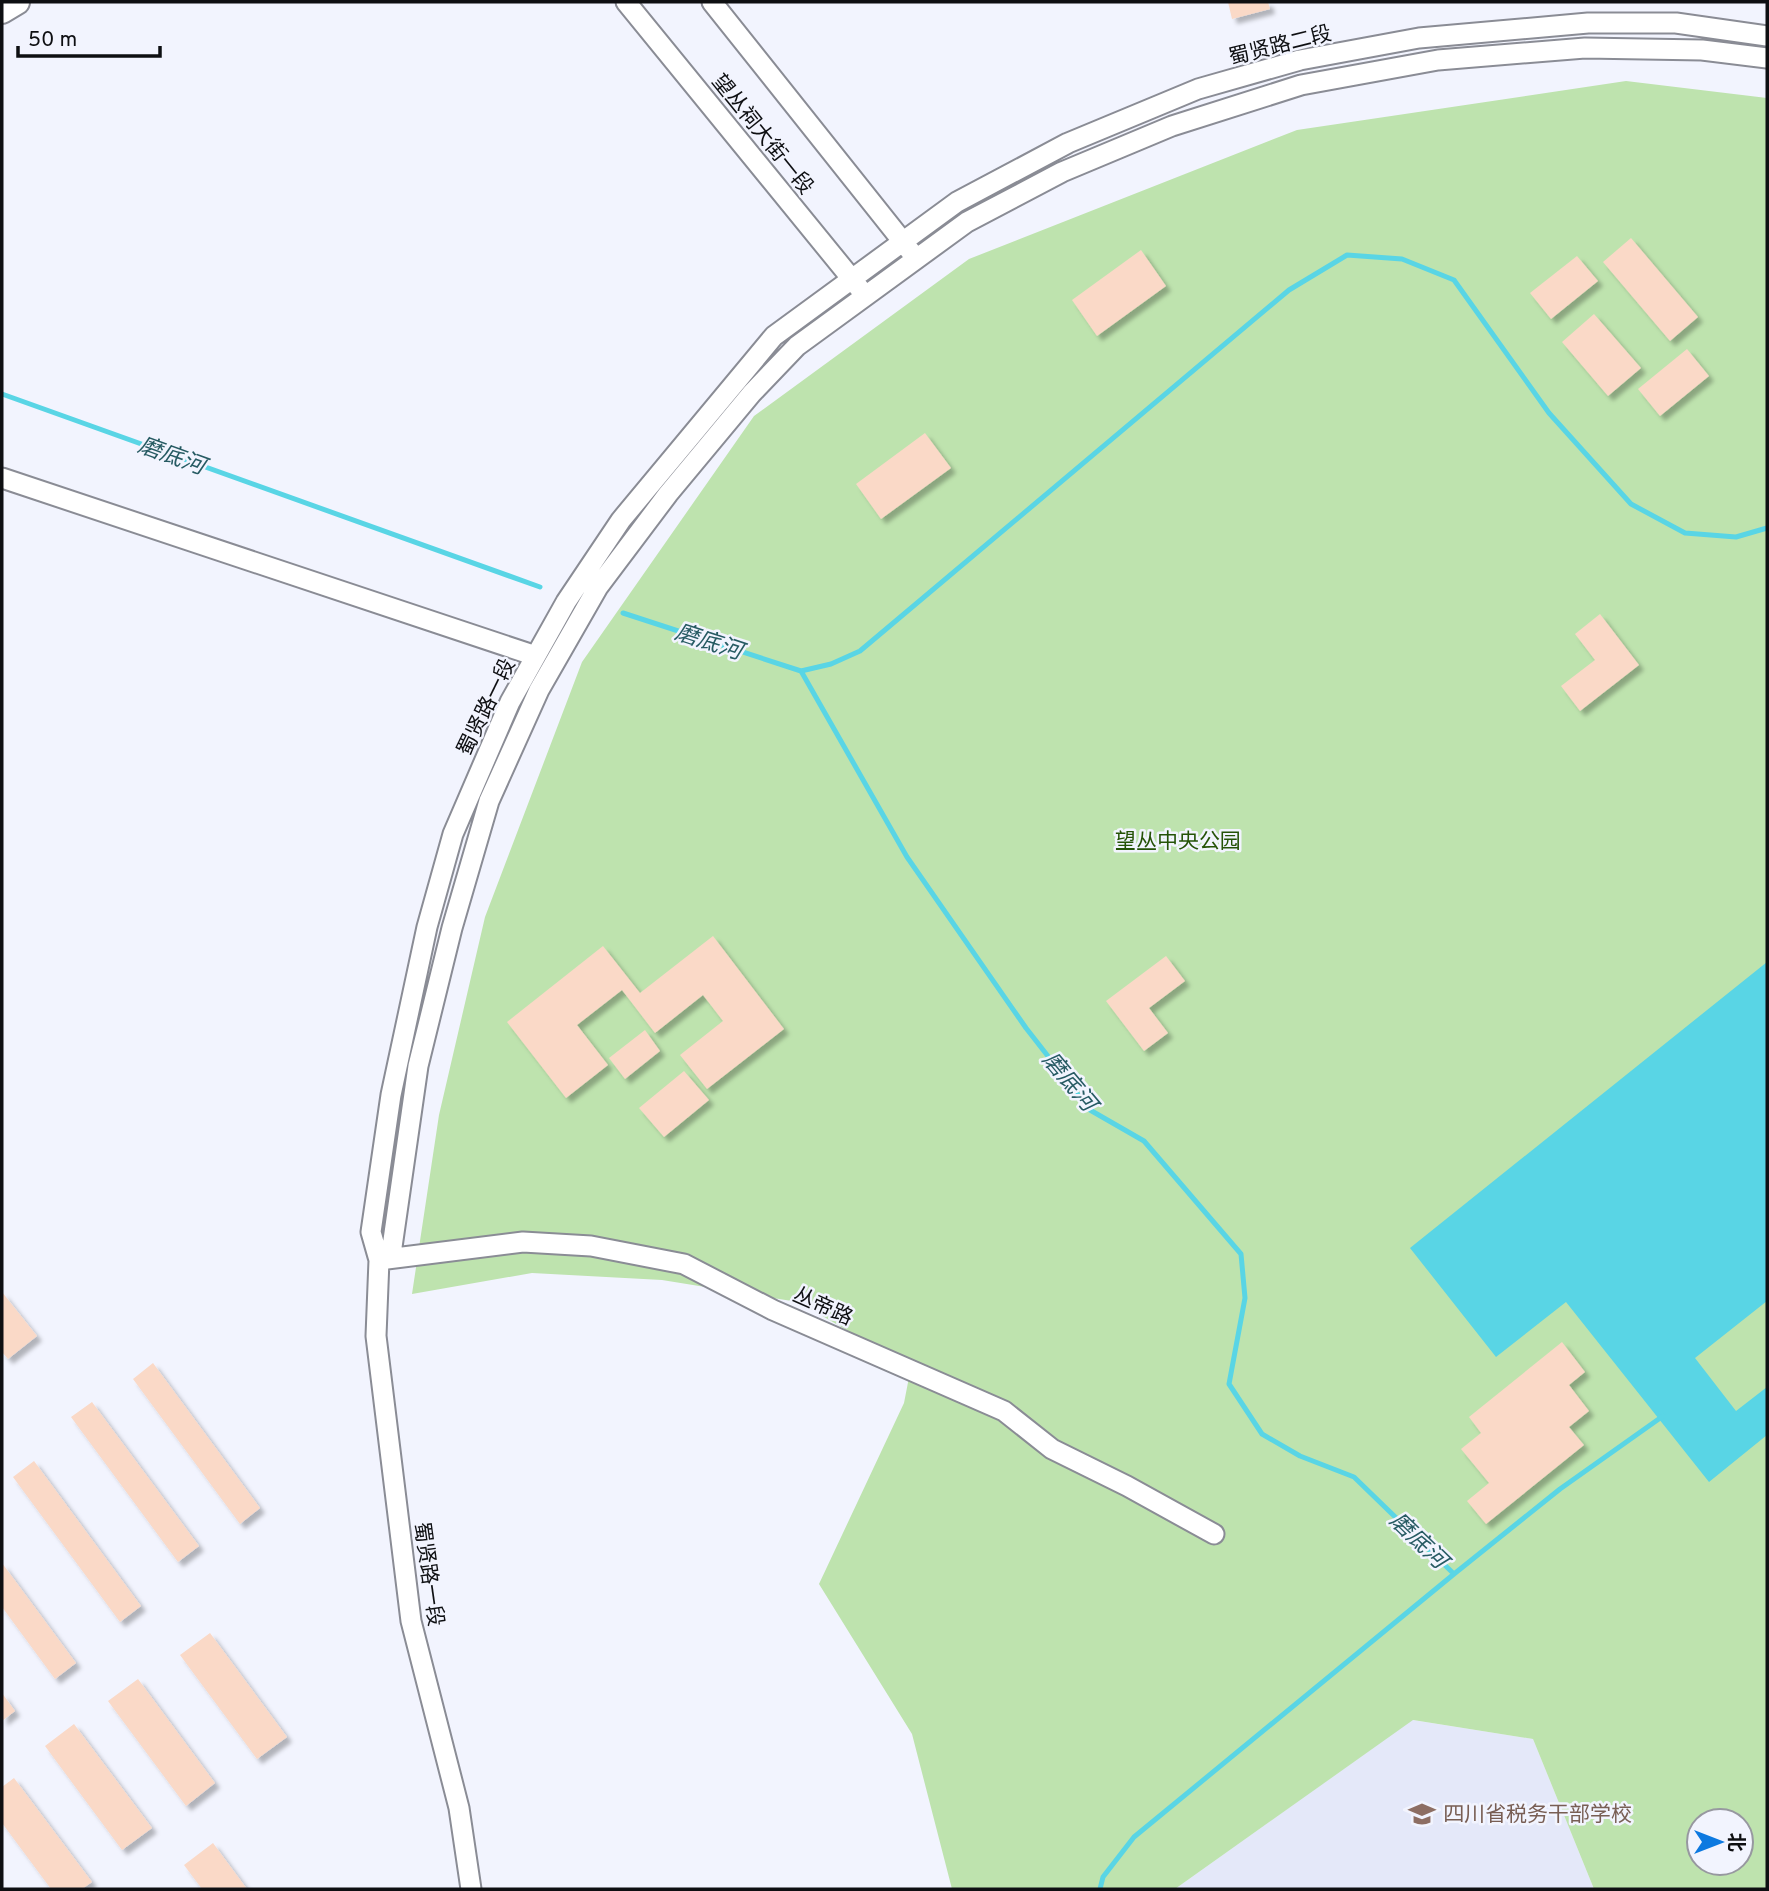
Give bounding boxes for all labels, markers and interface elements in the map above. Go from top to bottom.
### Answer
scale bar [18,14,159,58]
street label: 蜀贤路二段 [1226,21,1335,72]
text: 50 m [28,27,77,54]
street label: 望丛祠大街一段 [705,69,819,201]
water label: 磨底河 [134,432,212,484]
water label: 磨底河 [671,619,749,669]
street label: 蜀贤路一段 [452,655,522,761]
park label: 望丛中央公园 [1115,829,1241,856]
water label: 磨底河 [1035,1047,1104,1121]
street label: 丛帝路 [788,1282,857,1333]
water label: 磨底河 [1382,1507,1455,1579]
street label: 蜀贤路一段 [407,1520,448,1628]
school or university icon: 四川省税务干部学校 [1407,1799,1437,1829]
place label: 四川省税务干部学校 [1443,1802,1632,1829]
north arrow [1685,1807,1755,1877]
text: 北 [1723,1832,1747,1852]

